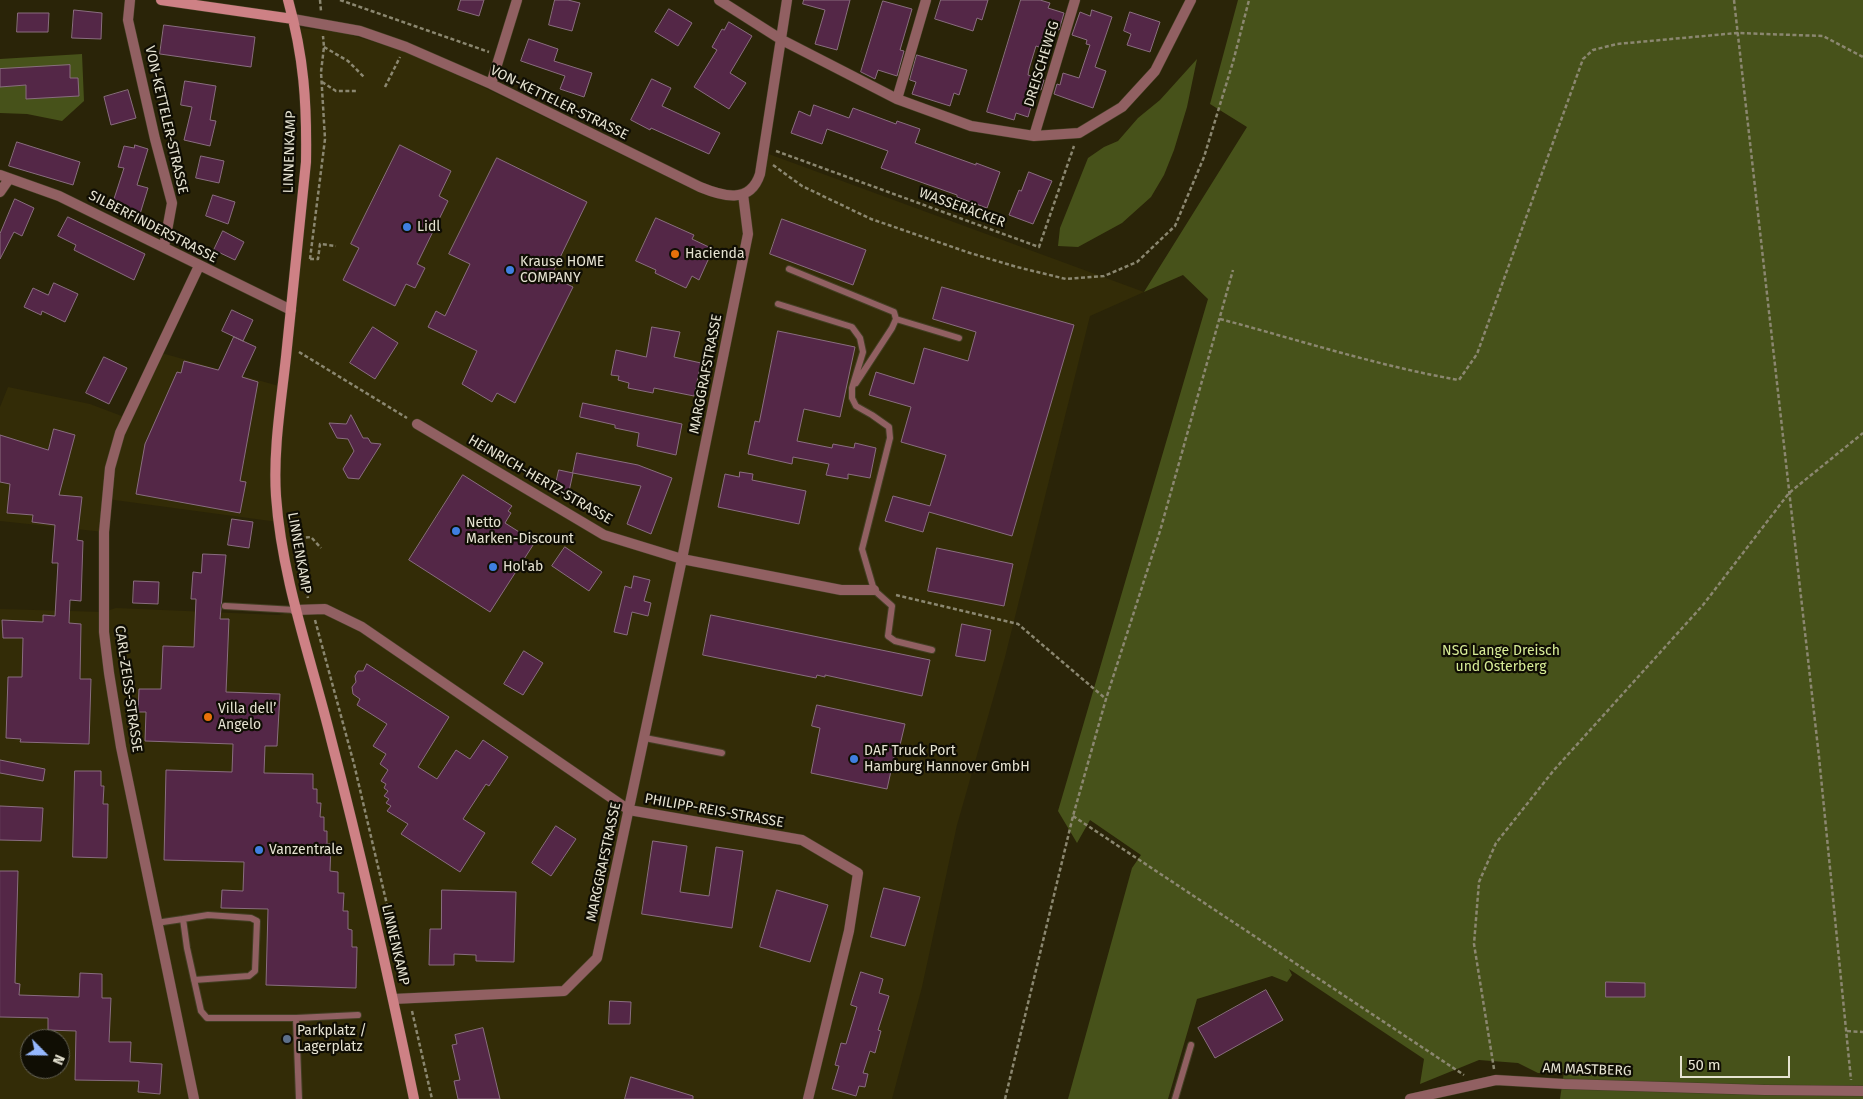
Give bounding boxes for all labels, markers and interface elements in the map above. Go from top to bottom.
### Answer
street label: DREISCHEWEG [1021,19,1063,109]
street label: VON-KETTELER-STRASSE [141,44,191,196]
street label: VON-KETTELER-STRASSE [487,62,631,144]
street label: LINNENKAMP [280,110,300,194]
street label: WASSERÄCKER [917,185,1007,231]
street label: SILBERFINDERSTRASSE [86,187,220,267]
place label: Lidl [417,219,440,235]
marker: Lidl [401,221,413,233]
place label: Hacienda [685,246,745,262]
marker: Hacienda [669,248,681,260]
place label: Krause HOME COMPANY [520,254,604,286]
marker: Krause HOME COMPANY [504,264,516,276]
street label: MARGGRAFSTRASSE [686,313,726,435]
street label: HEINRICH-HERTZ-STRASSE [465,432,615,528]
street label: LINNENKAMP [284,511,314,595]
place label: Netto Marken-Discount [466,515,574,548]
marker: Netto Marken-Discount [450,525,462,537]
place label: Hol'ab [503,559,543,575]
marker: Hol'ab [487,561,499,573]
street label: CARL-ZEISS-STRASSE [111,625,145,753]
park label: NSG Lange Dreisch und Osterberg [1442,643,1560,676]
place label: Villa dell’ Angelo [218,701,276,734]
marker: Villa dell’ Angelo [202,711,214,723]
place label: DAF Truck Port Hamburg Hannover GmbH [864,743,1030,776]
marker: DAF Truck Port Hamburg Hannover GmbH [848,753,860,765]
street label: PHILIPP-REIS-STRASSE [643,790,785,832]
street label: MARGGRAFSTRASSE [583,801,625,923]
place label: Vanzentrale [269,842,343,858]
marker: Vanzentrale [253,844,265,856]
street label: LINNENKAMP [378,903,412,987]
place label: Parkplatz / Lagerplatz [297,1023,367,1056]
north arrow [20,1029,70,1079]
marker: Parkplatz / Lagerplatz [281,1033,293,1045]
scale bar [1683,1046,1793,1078]
text: N [49,1052,68,1067]
text: 50 m [1688,1056,1721,1074]
street label: AM MASTBERG [1542,1060,1632,1080]

